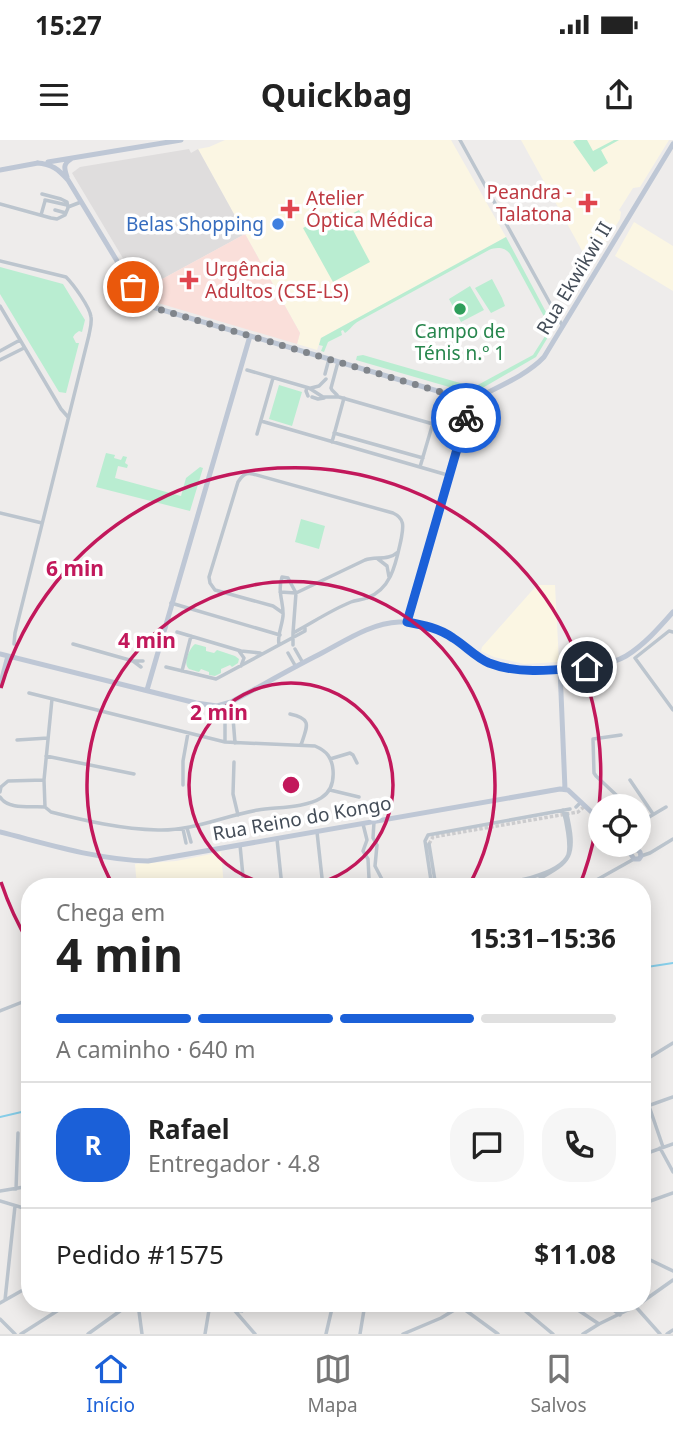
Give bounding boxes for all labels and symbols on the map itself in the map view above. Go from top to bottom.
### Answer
place label: Peandra - Talatona [487,179,572,227]
place label: Atelier Óptica Médica [306,185,433,233]
marker: Peandra - Talatona [578,193,598,213]
marker: Atelier Óptica Médica [280,199,300,219]
place label: Belas Shopping [126,211,264,237]
marker: Belas Shopping [270,216,286,232]
street label: Rua Ekwikwi II [530,217,618,339]
place label: Urgência Adultos (CSE-LS) [205,256,349,304]
pin [103,257,163,317]
marker: Urgência Adultos (CSE-LS) [179,270,199,290]
marker: Campo de Ténis n.º 1 [452,301,468,317]
place label: Campo de Ténis n.º 1 [415,318,505,366]
courier [431,383,501,453]
text: 6 min [46,554,104,582]
text: 4 min [118,626,176,654]
pin [557,637,617,697]
text: 2 min [190,698,248,726]
centre of rings [279,773,303,797]
street label: Rua Reino do Kongo [211,789,393,847]

